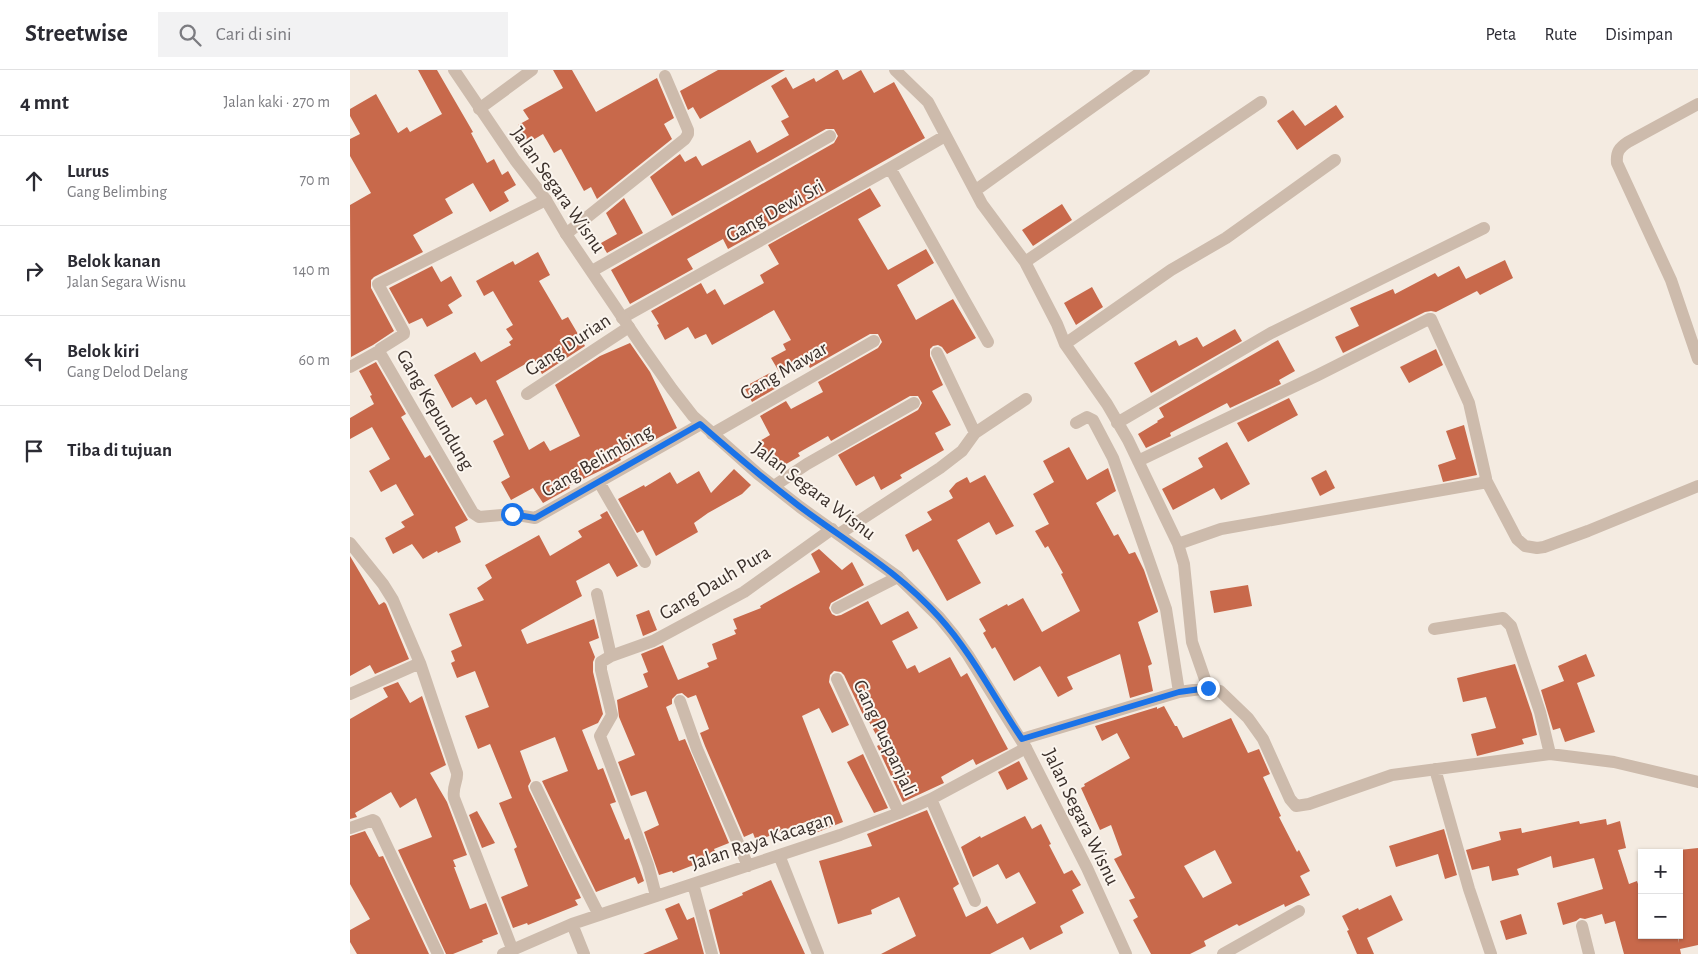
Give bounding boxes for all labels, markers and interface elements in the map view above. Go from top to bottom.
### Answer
search box [158,12,508,57]
icon: search [176,21,204,49]
text: Streetwise [25,22,128,46]
text: Cari di sini [216,25,292,44]
text: Peta [1485,26,1516,44]
text: Rute [1544,26,1577,44]
text: Disimpan [1605,26,1673,44]
text: 4 mnt [20,92,69,113]
text: Jalan kaki · 270 m [224,94,330,110]
street label: Jalan Segara Wisnu [507,123,609,257]
text: Lurus [67,162,109,181]
icon: ahead [20,167,48,195]
text: 70 m [299,172,330,188]
street label: Gang Dewi Sri [723,176,827,246]
text: Gang Belimbing [67,184,167,200]
text: Belok kanan [67,252,161,271]
icon: right [20,257,48,285]
text: 140 m [293,262,330,278]
text: Jalan Segara Wisnu [67,274,186,290]
street label: Gang Durian [522,310,614,380]
street label: Gang Mawar [737,338,832,404]
text: Belok kiri [67,342,139,361]
icon: left [20,347,48,375]
street label: Gang Kepundung [393,347,477,474]
text: 60 m [299,352,330,368]
text: Gang Delod Delang [67,364,188,380]
street label: Gang Belimbing [538,421,656,501]
icon: arrive [20,437,48,465]
street label: Jalan Segara Wisnu [749,438,879,544]
text: Tiba di tujuan [67,441,172,460]
route start [501,503,524,526]
street label: Gang Dauh Pura [656,542,774,624]
street label: Gang Puspanjali [849,677,921,799]
route end [1197,677,1220,700]
street label: Jalan Segara Wisnu [1039,746,1123,888]
street label: Jalan Raya Kacagan [688,809,836,873]
map controls [1638,849,1683,939]
button: + [1638,849,1683,894]
button: − [1638,894,1683,939]

